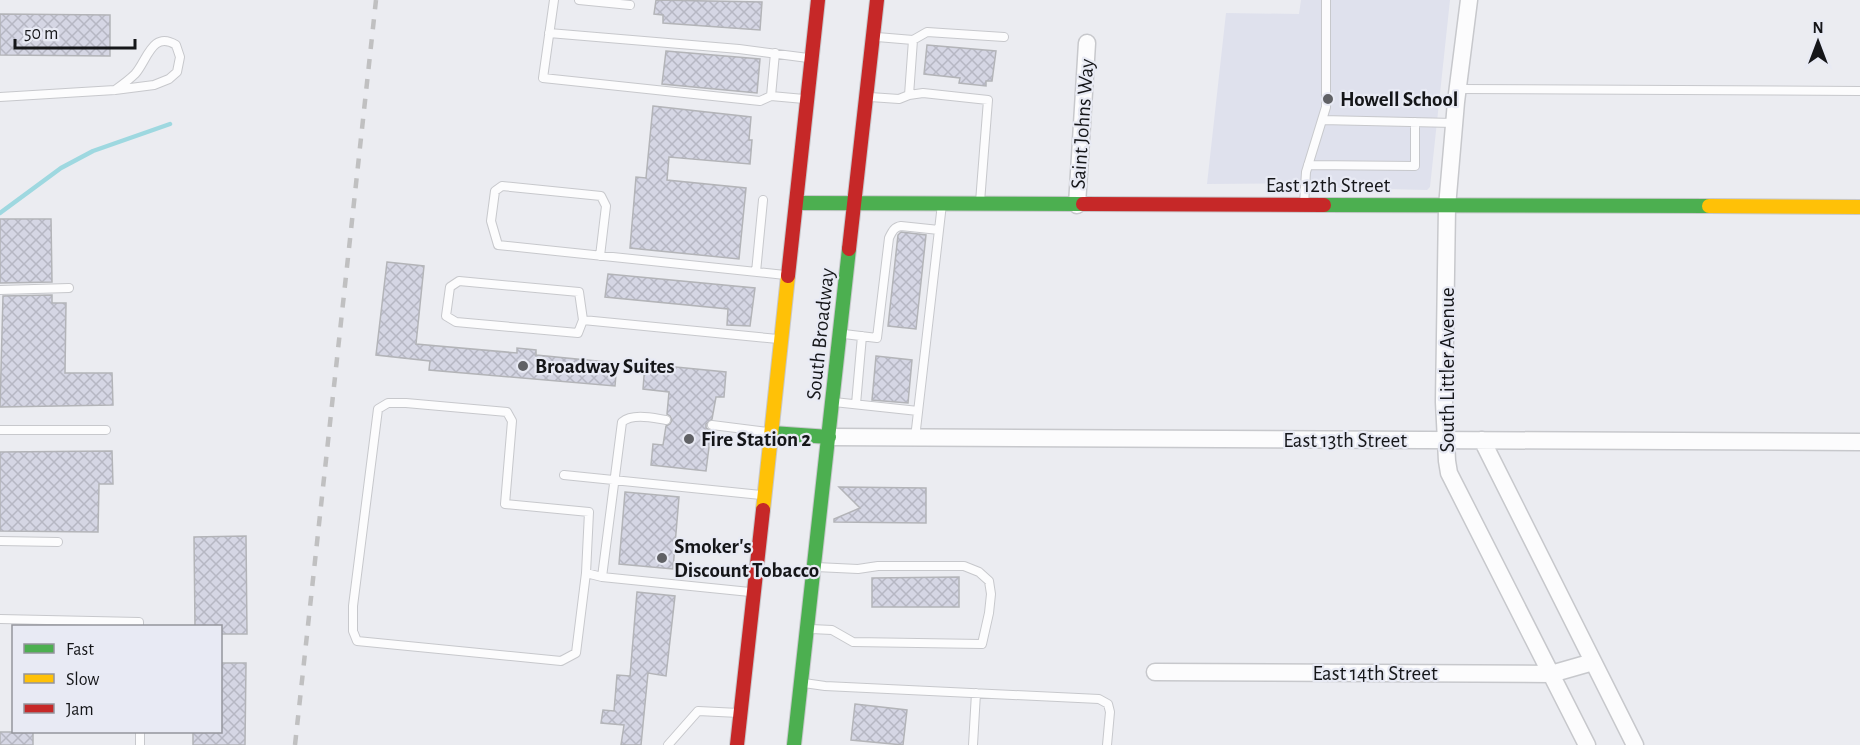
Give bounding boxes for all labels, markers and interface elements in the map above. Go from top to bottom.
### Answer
scale bar [15,12,135,50]
north arrow [1788,12,1848,72]
text: N [1812,20,1824,36]
text: 50 m [24,25,58,43]
street label: Saint Johns Way [1067,58,1098,190]
place label: Howell School [1340,89,1458,110]
marker: Howell School [1321,92,1335,106]
street label: East 12th Street [1266,175,1391,196]
street label: South Broadway [803,267,838,401]
street label: South Littler Avenue [1437,287,1458,453]
place label: Broadway Suites [535,356,675,377]
marker: Broadway Suites [516,359,530,373]
place label: Fire Station 2 [701,429,811,450]
street label: East 13th Street [1283,430,1407,451]
marker: Fire Station 2 [682,432,696,446]
place label: Smoker's Discount Tobacco [674,536,819,581]
marker: Smoker's Discount Tobacco [655,551,669,565]
legend [12,625,222,733]
text: Fast [66,641,94,659]
street label: East 14th Street [1312,663,1438,684]
text: Slow [66,671,99,689]
text: Jam [66,701,94,719]

